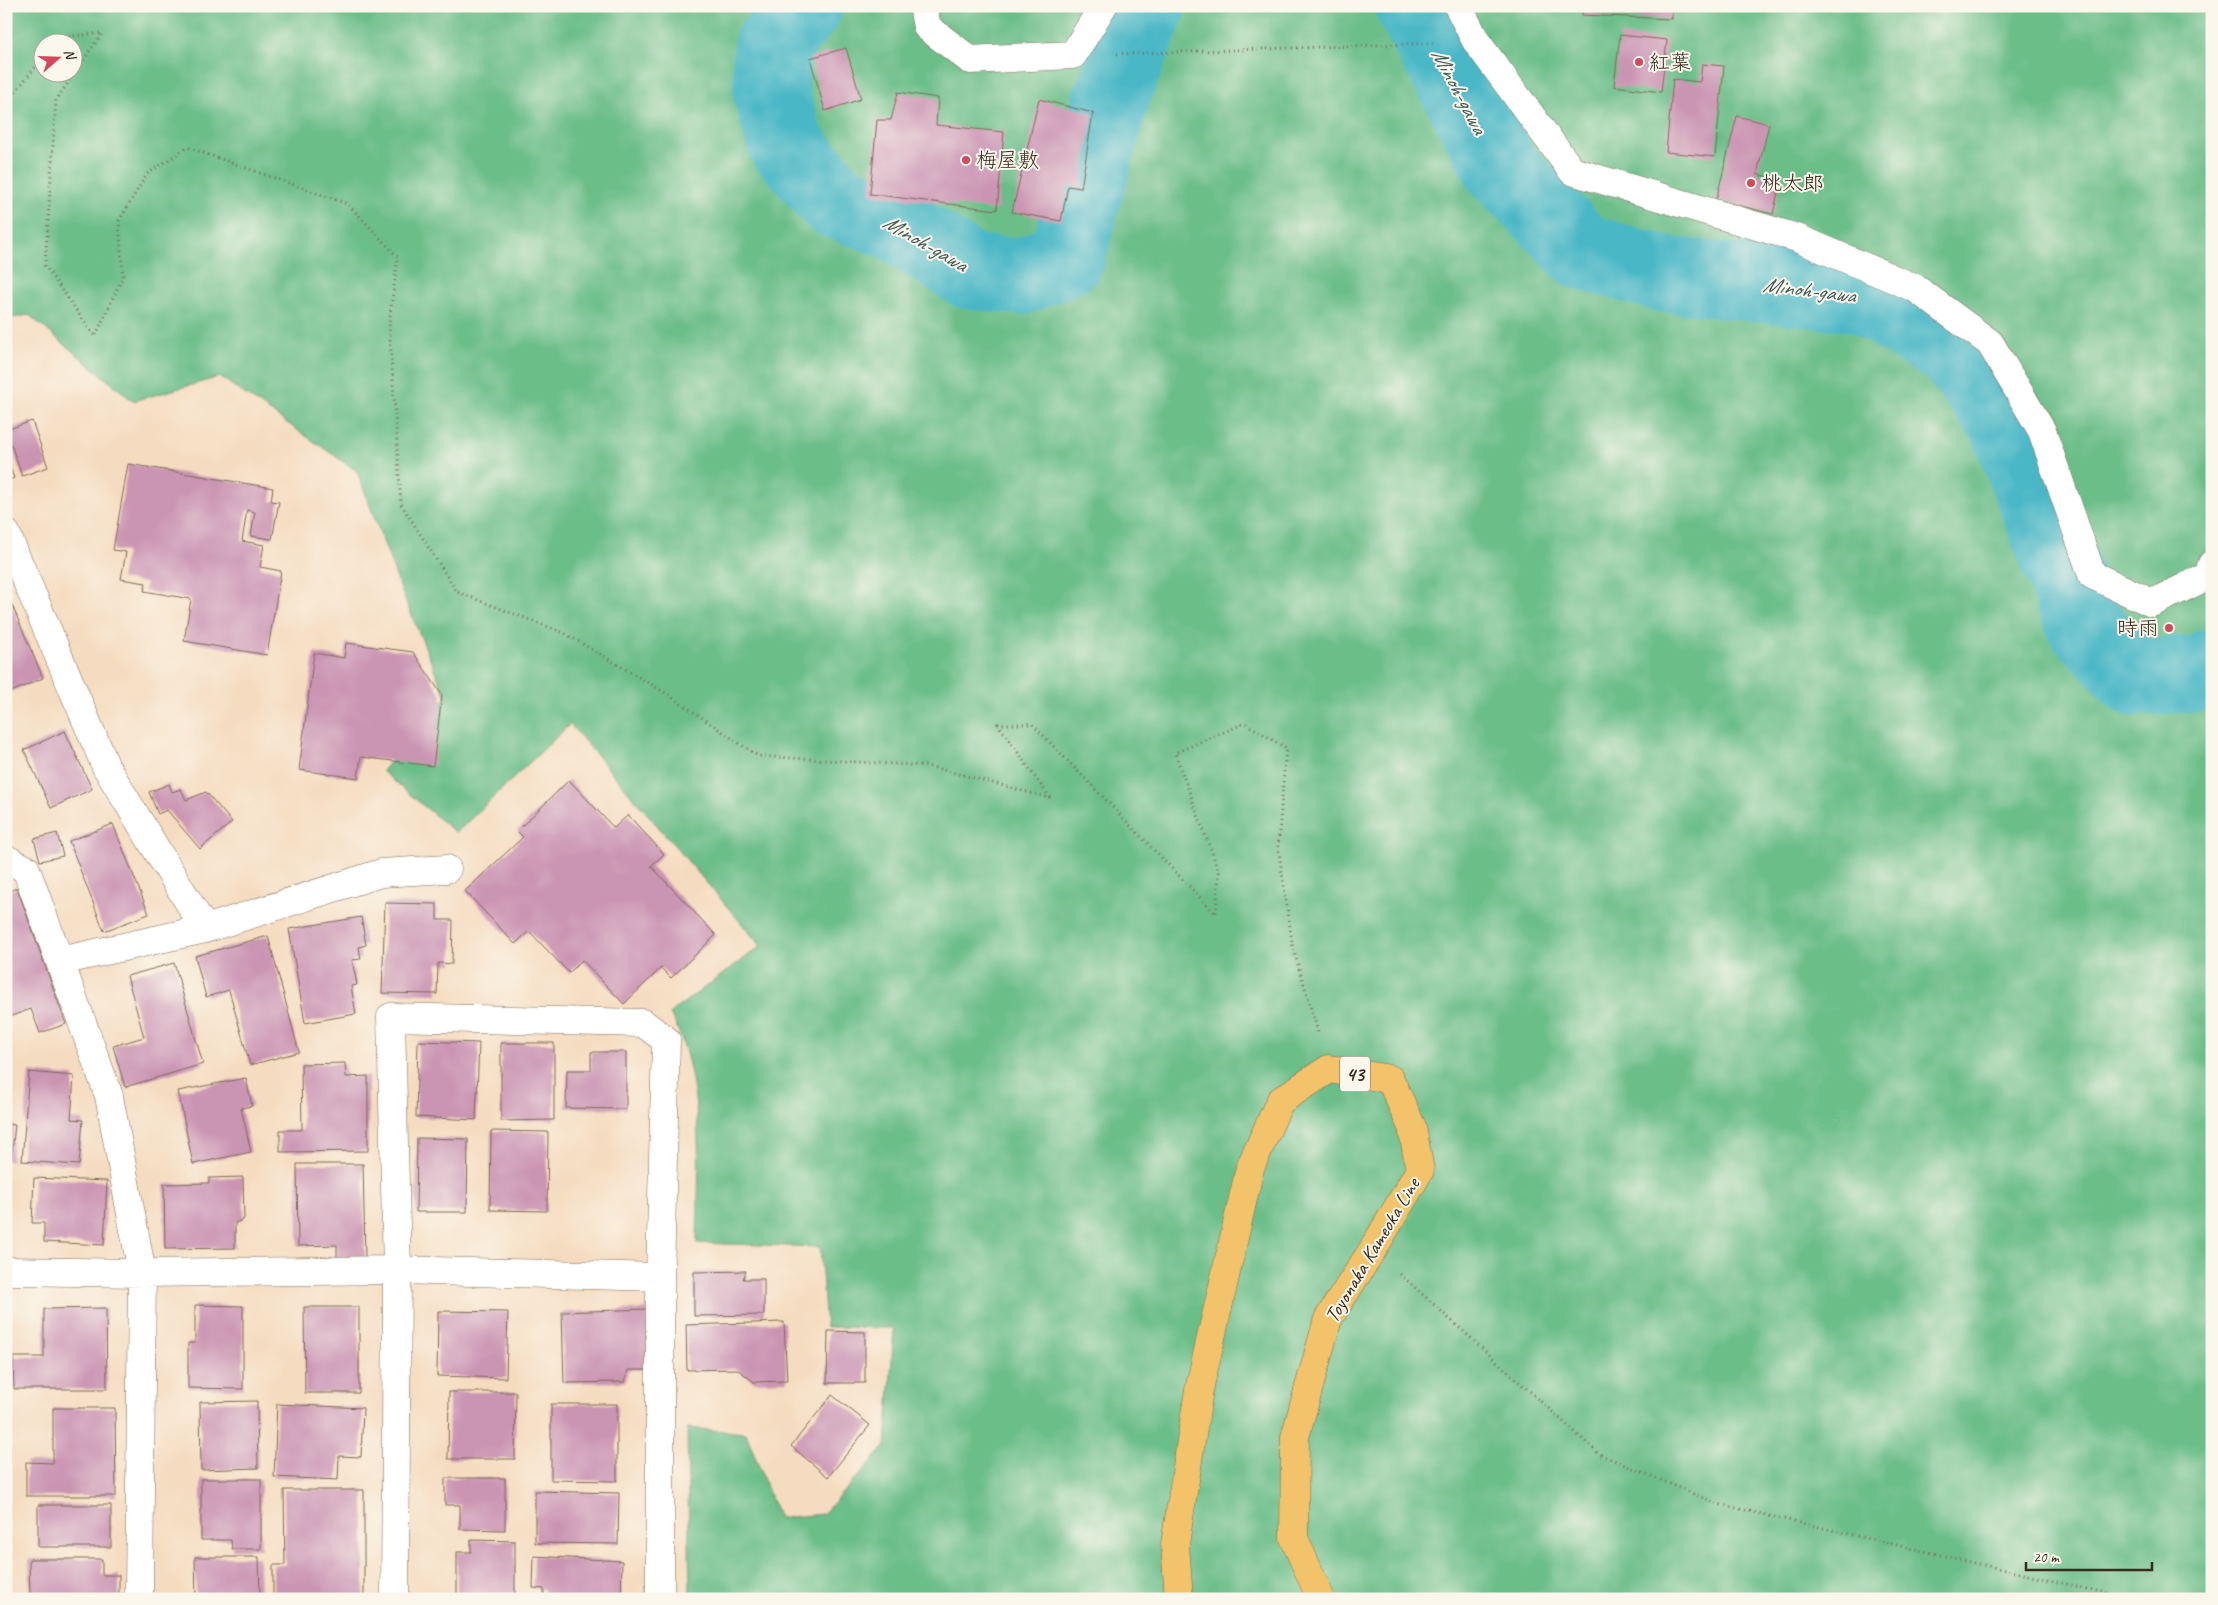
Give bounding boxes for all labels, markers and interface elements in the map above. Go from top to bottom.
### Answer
north arrow [32,32,82,82]
water label: Minoh-gawa [1425,44,1494,140]
text: N [60,47,80,63]
place label: 紅葉 [1649,49,1691,75]
marker: 紅葉 [1633,56,1645,68]
place label: 梅屋敷 [976,147,1039,173]
marker: 梅屋敷 [960,154,972,166]
place label: 桃太郎 [1761,170,1824,196]
marker: 桃太郎 [1745,177,1757,189]
water label: Minoh-gawa [878,208,974,279]
water label: Minoh-gawa [1761,270,1859,310]
place label: 時雨 [2117,615,2159,641]
marker: 時雨 [2163,622,2175,634]
road number: 43 [1340,1056,1370,1092]
street label: Toyonaka Kameoka Line [1319,1171,1427,1327]
scale bar [2026,1540,2152,1572]
text: 20 m [2033,1548,2060,1567]

